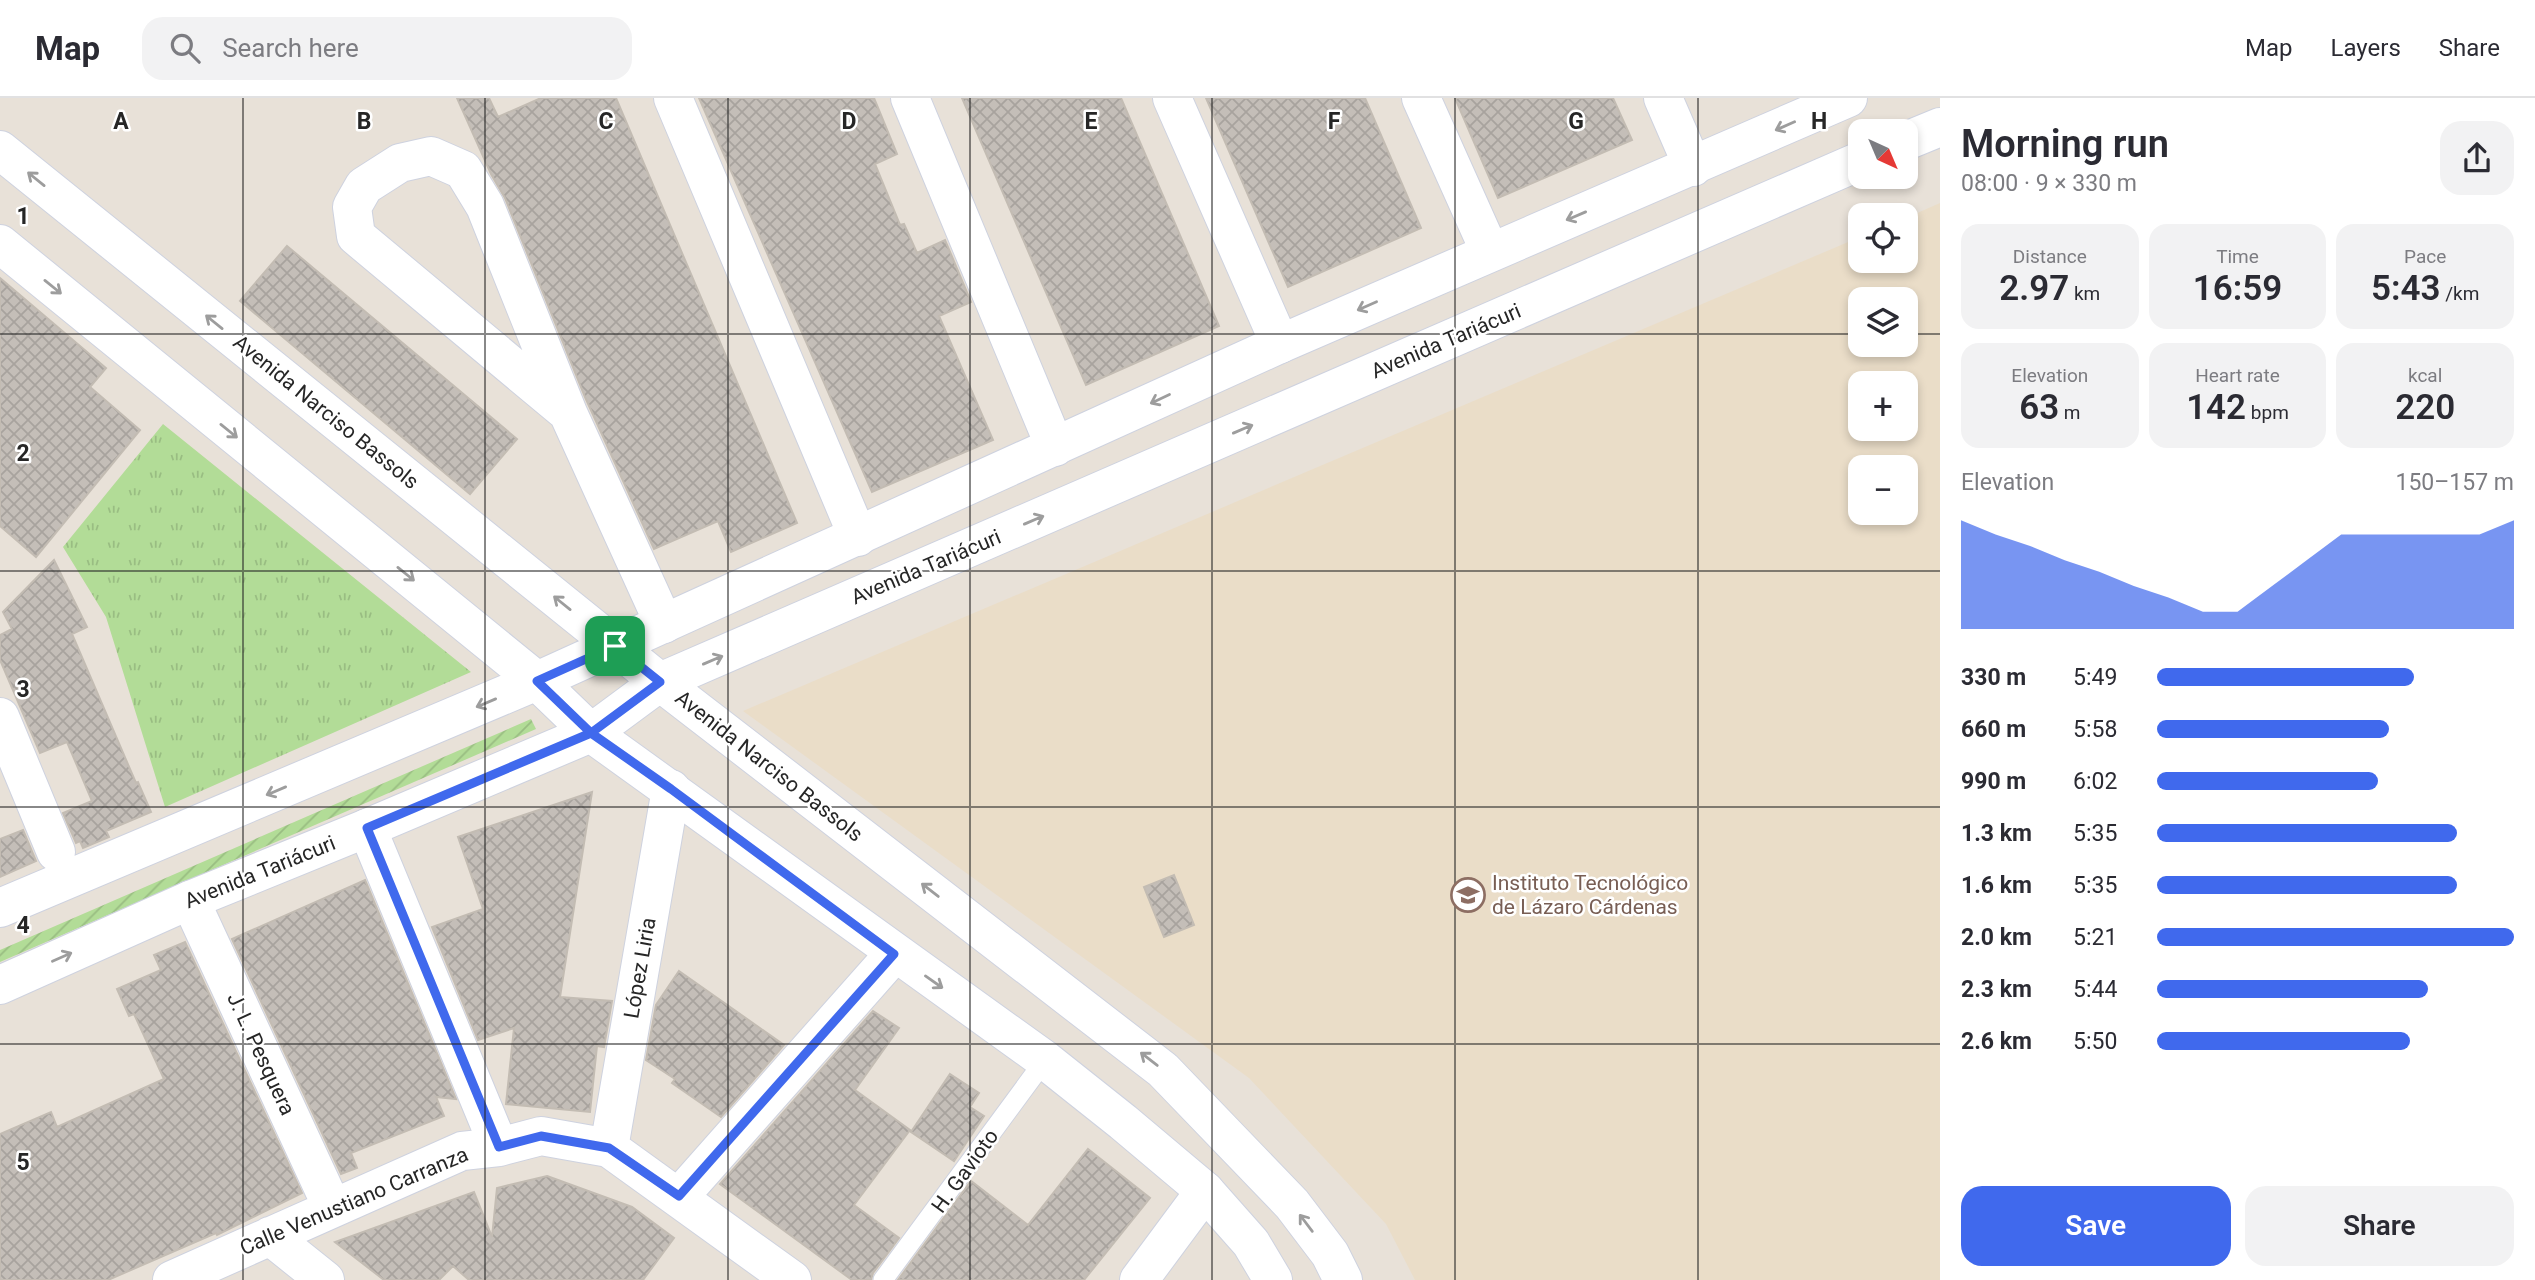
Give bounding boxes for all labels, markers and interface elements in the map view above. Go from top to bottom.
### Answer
search box [142,17,632,80]
text: Map [35,29,100,68]
icon: search [166,29,204,67]
text: Search here [222,33,359,63]
text: Map [2245,34,2293,62]
text: Layers [2331,34,2401,62]
text: Share [2439,34,2500,62]
text: A [113,108,129,135]
text: B [357,108,371,135]
text: C [598,108,614,135]
text: D [842,108,856,135]
text: E [1085,108,1098,135]
text: F [1328,108,1341,135]
text: G [1568,108,1584,135]
text: H [1811,108,1827,135]
north arrow [1848,119,1918,189]
map controls [1848,119,1918,525]
one-way arrow [1775,120,1797,133]
button: share [2440,121,2514,195]
text: Morning run [1961,122,2169,166]
text: 08:00 · 9 × 330 m [1961,170,2137,197]
one-way arrow [28,171,46,187]
text: 1 [16,203,30,230]
button: locate [1848,203,1918,273]
one-way arrow [1566,210,1588,223]
text: Distance [2013,245,2087,268]
text: Time [2216,245,2259,268]
text: Pace [2404,245,2446,268]
text: 2.97 [1999,268,2069,309]
text: 16:59 [2193,268,2282,309]
text: 5:43 [2371,268,2441,309]
one-way arrow [43,279,61,295]
text: km [2069,282,2100,305]
text: /km [2441,282,2479,305]
button: layers [1848,287,1918,357]
street label: Avenida Tariácuri [1367,299,1525,383]
one-way arrow [1357,300,1379,313]
one-way arrow [205,314,223,329]
street label: Avenida Narciso Bassols [229,330,423,494]
text: Elevation [2011,364,2088,387]
text: Heart rate [2195,364,2280,387]
text: kcal [2408,364,2442,387]
button: + [1848,371,1918,441]
text: 63 [2019,387,2059,428]
text: 142 [2186,387,2246,428]
text: 220 [2395,387,2455,428]
one-way arrow [1150,393,1171,406]
text: m [2059,401,2081,424]
text: bpm [2246,401,2289,424]
one-way arrow [1231,422,1253,435]
one-way arrow [220,423,238,438]
text: 2 [16,440,30,467]
button: − [1848,455,1918,525]
text: Elevation [1961,469,2054,496]
text: 150–157 m [2395,469,2514,496]
one-way arrow [1023,513,1044,526]
street label: Avenida Tariácuri [847,525,1005,609]
one-way arrow [396,566,414,582]
one-way arrow [554,595,572,611]
pin [585,616,645,676]
icon: arrive [596,627,634,665]
one-way arrow [702,652,723,665]
text: 330 m [1961,664,2026,691]
text: 5:49 [2073,664,2117,691]
text: 3 [16,676,30,703]
street label: Avenida Narciso Bassols [671,685,867,847]
one-way arrow [475,697,497,710]
text: 660 m [1961,716,2026,743]
text: 5:58 [2073,716,2117,743]
text: 990 m [1961,768,2026,795]
text: 6:02 [2073,768,2117,795]
one-way arrow [266,785,287,798]
text: 1.3 km [1961,820,2032,847]
text: 5:35 [2073,820,2117,847]
street label: Avenida Tariácuri [181,831,339,913]
place label: Instituto Tecnológico de Lázaro Cárdenas [1492,871,1688,919]
text: 1.6 km [1961,872,2032,899]
text: 5:35 [2073,872,2117,899]
school or university icon: Instituto Tecnológico de Lázaro Cárdenas [1449,876,1487,914]
one-way arrow [921,883,939,898]
text: 4 [16,912,30,939]
street label: López Liria [619,916,661,1020]
text: 2.0 km [1961,924,2032,951]
text: 5:21 [2073,924,2117,951]
one-way arrow [51,950,72,963]
one-way arrow [924,975,943,989]
text: 2.3 km [1961,976,2032,1003]
text: 5:44 [2073,976,2117,1003]
street label: J. L. Pesquera [222,989,300,1119]
text: 2.6 km [1961,1028,2032,1055]
text: 5:50 [2073,1028,2117,1055]
one-way arrow [1140,1051,1158,1066]
street label: H. Gavioto [927,1125,1003,1217]
street label: Calle Venustiano Carranza [236,1142,472,1260]
text: 5 [16,1149,30,1176]
button: Save [1961,1186,2231,1266]
button: Share [2245,1186,2514,1266]
one-way arrow [1299,1214,1313,1233]

